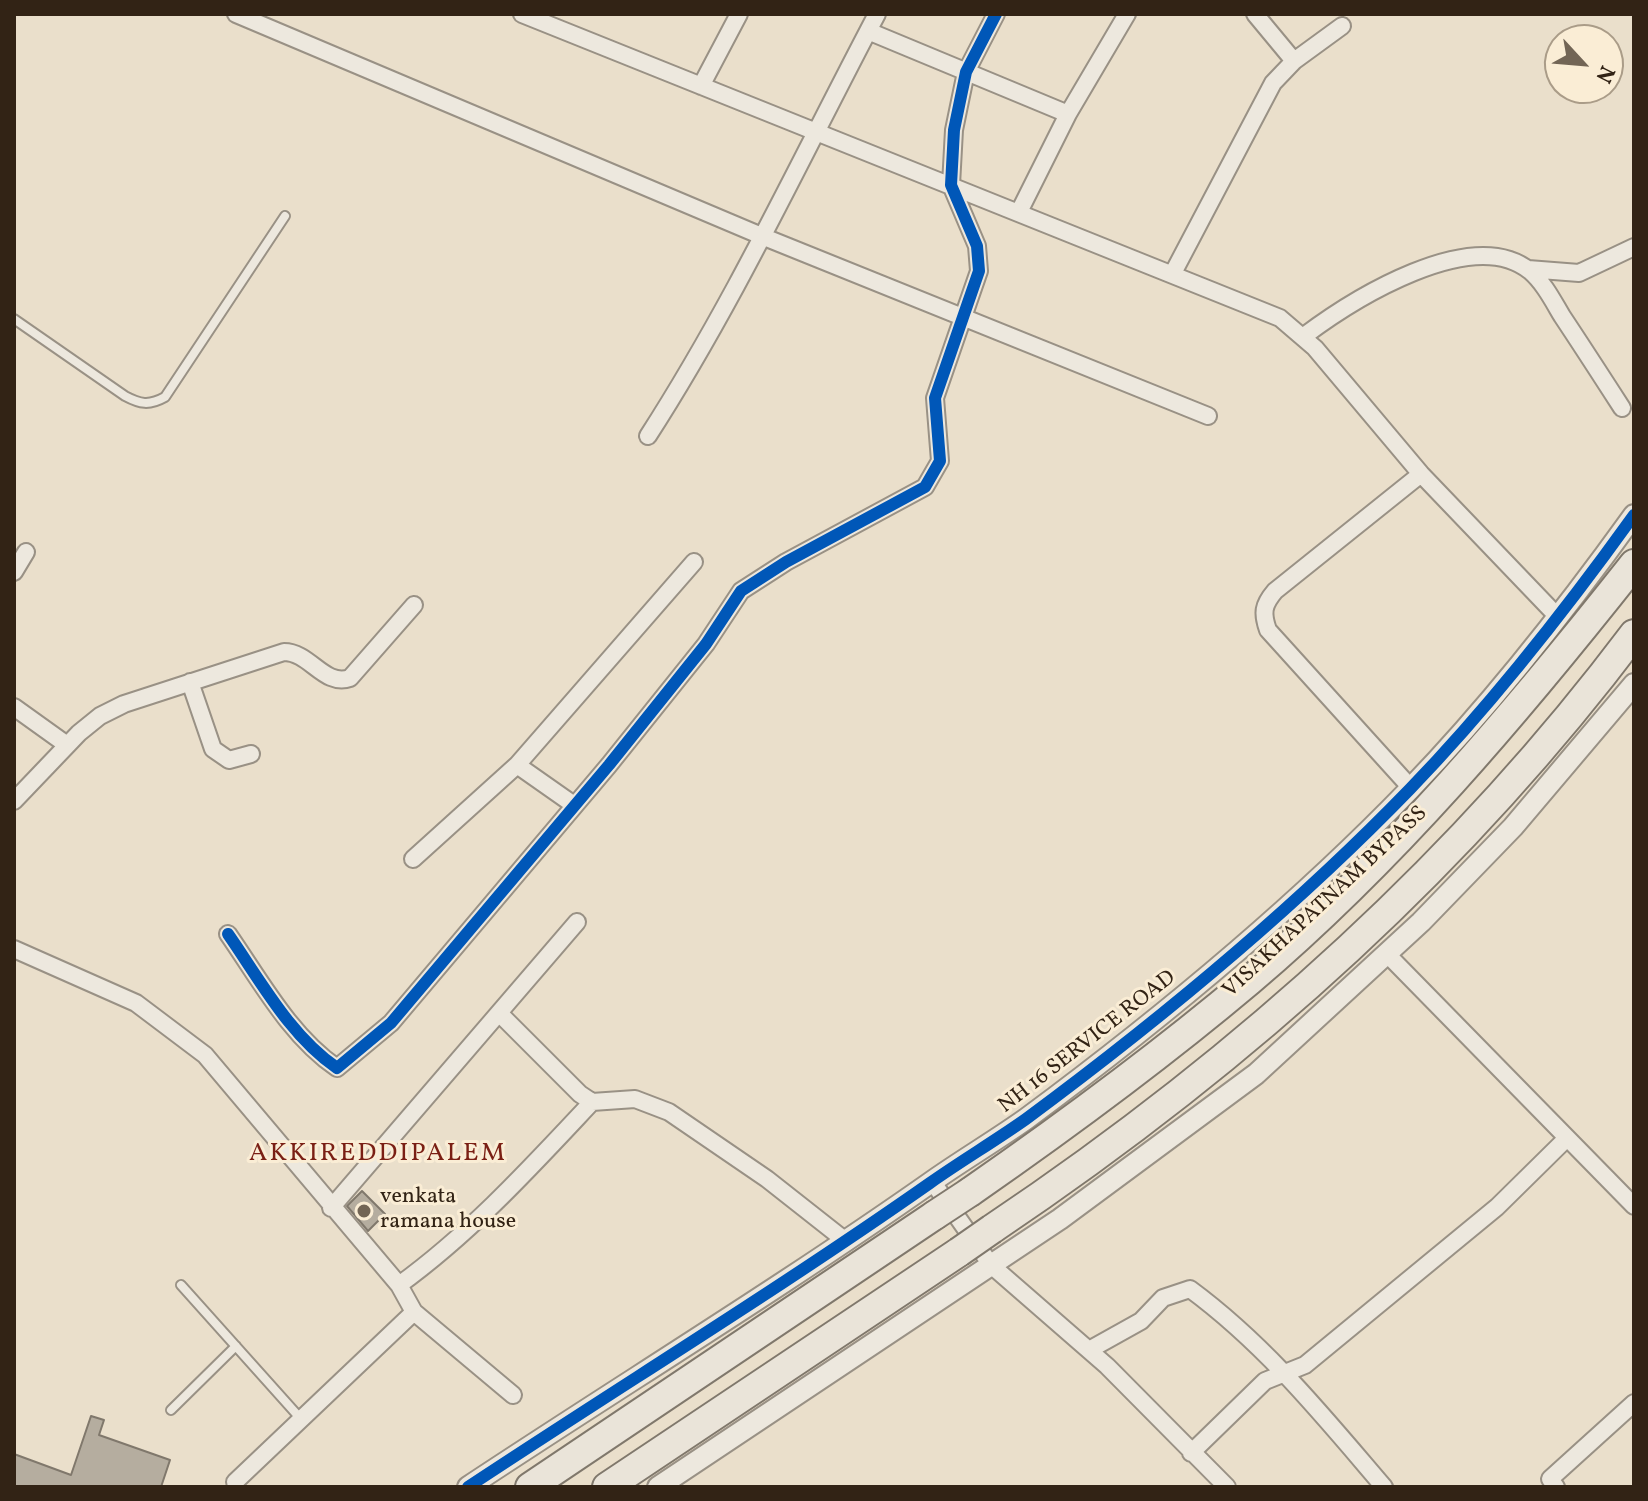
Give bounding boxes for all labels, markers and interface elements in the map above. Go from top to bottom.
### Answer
north arrow [1544,24,1624,104]
text: N [1587,60,1622,88]
street label: VISAKHAPATNAM BYPASS [1218,801,1434,1005]
street label: NH 16 SERVICE ROAD [994,966,1182,1120]
district label: AKKIREDDIPALEM [249,1139,507,1171]
place label: venkata ramana house [380,1185,516,1236]
marker: venkata ramana house [355,1202,373,1220]

